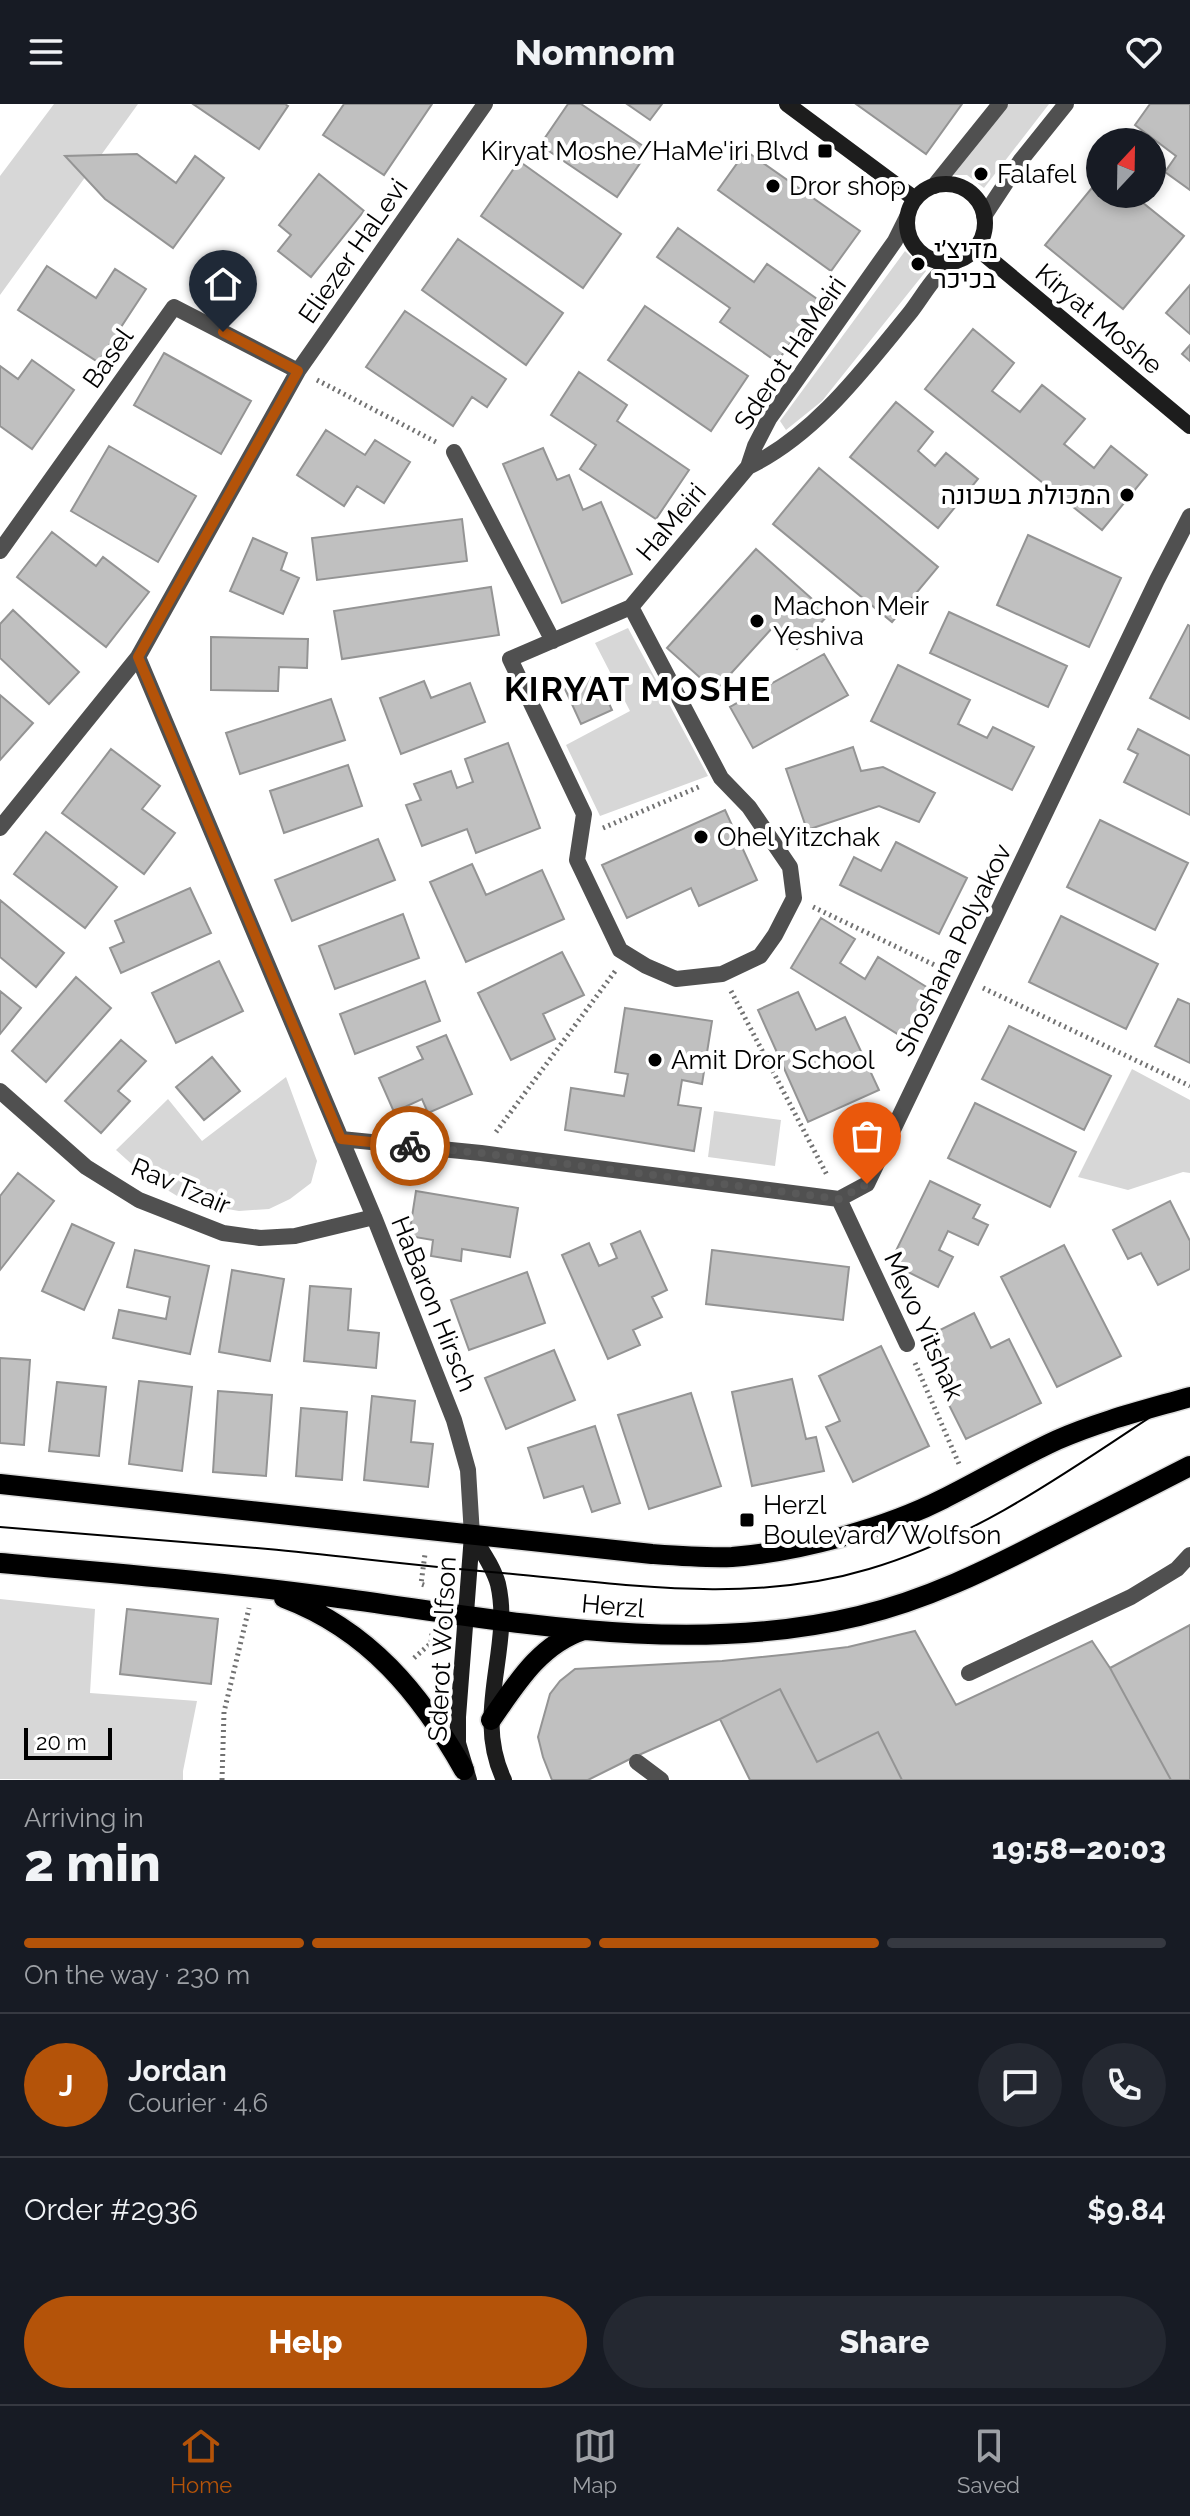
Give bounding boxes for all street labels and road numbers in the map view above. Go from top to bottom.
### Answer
street label: Eliezer HaLevi [292,173,414,329]
street label: Kiryat Moshe [1030,257,1168,381]
street label: Sderot HaMeiri [728,271,852,435]
street label: Basel [77,321,140,394]
street label: HaMeiri [630,477,712,567]
street label: Shoshana Polyakov [889,839,1017,1061]
street label: Rav Tzair [127,1152,235,1220]
street label: HaBaron Hirsch [385,1212,483,1396]
street label: Mevo Yitshak [878,1247,970,1405]
street label: Sderot Wolfson [422,1556,462,1742]
street label: Herzl [580,1588,647,1624]

